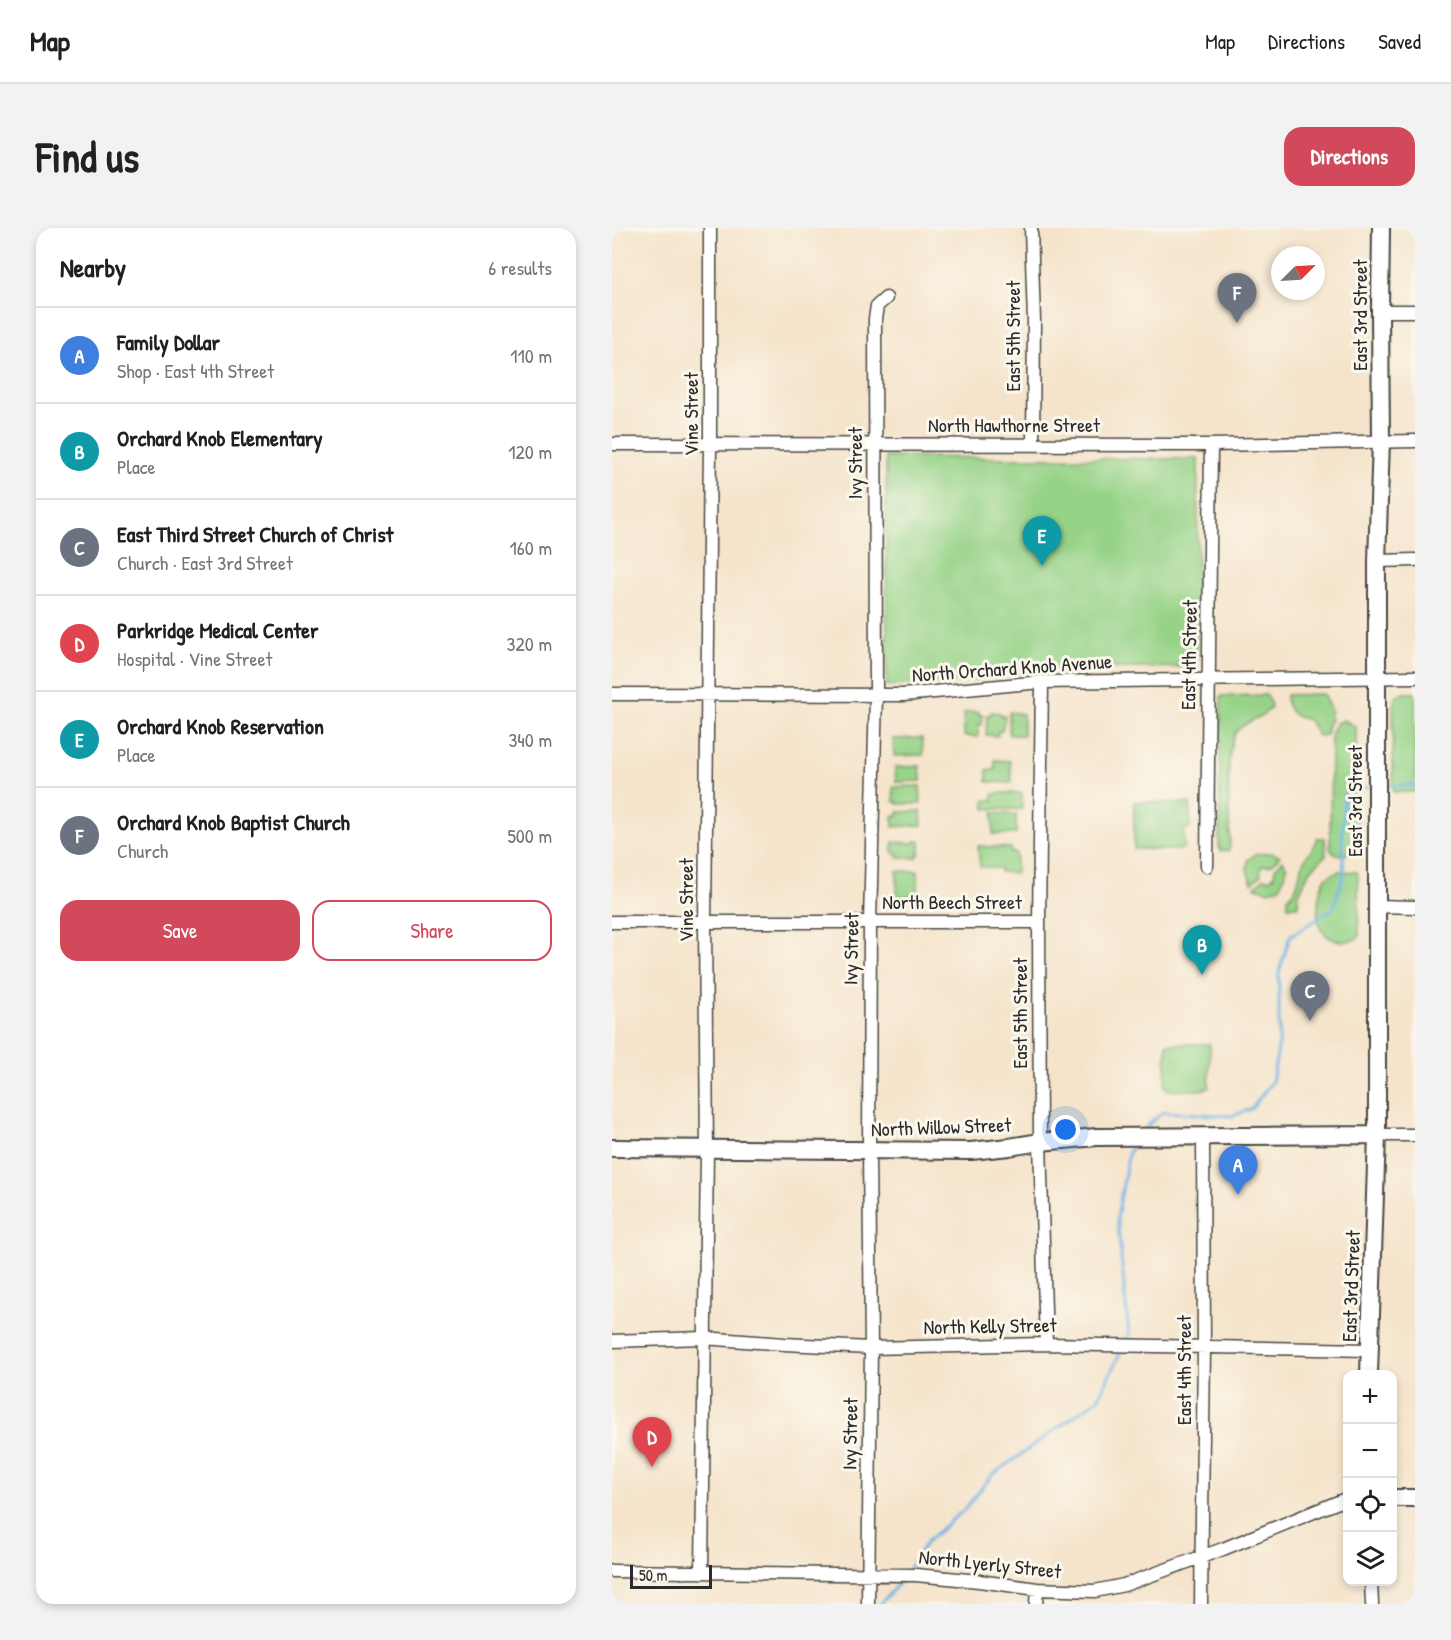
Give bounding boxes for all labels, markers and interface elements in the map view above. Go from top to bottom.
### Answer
text: Map [30,22,70,60]
text: Map [1205,27,1235,56]
text: Directions [1268,27,1345,56]
text: Saved [1378,27,1421,56]
button: Directions [1284,127,1415,186]
text: Find us [36,128,139,185]
north arrow [1271,246,1325,300]
text: Nearby [60,250,126,285]
text: 6 results [488,254,552,281]
street label: East 3rd Street [1346,258,1373,371]
pin: F [1218,274,1256,323]
street label: East 5th Street [999,280,1026,391]
text: Family Dollar [117,327,220,357]
text: A [75,342,84,369]
text: 110 m [510,342,552,369]
text: Shop · East 4th Street [117,357,274,384]
street label: Vine Street [677,371,704,456]
street label: North Hawthorne Street [928,411,1101,438]
text: Orchard Knob Elementary [117,423,323,453]
street label: Ivy Street [841,426,868,499]
text: B [74,438,85,465]
text: 120 m [508,438,552,465]
text: Place [117,453,156,480]
pin: E [1022,516,1062,566]
text: East Third Street Church of Christ [117,519,393,549]
text: C [74,534,85,561]
text: 160 m [510,534,552,561]
text: Church · East 3rd Street [117,549,293,576]
street label: East 4th Street [1174,599,1203,710]
text: Parkridge Medical Center [117,615,318,645]
text: D [75,630,84,657]
text: 320 m [507,630,552,657]
text: Hospital · Vine Street [117,645,272,672]
street label: North Orchard Knob Avenue [911,647,1113,688]
text: Orchard Knob Reservation [117,711,324,741]
text: E [75,726,84,753]
text: 340 m [508,726,552,753]
text: Place [117,741,156,768]
street label: East 3rd Street [1341,744,1368,857]
text: Orchard Knob Baptist Church [117,807,350,837]
text: F [76,822,83,849]
text: 500 m [507,822,552,849]
text: Church [117,837,168,864]
street label: Vine Street [672,857,699,942]
street label: North Beech Street [882,888,1023,915]
button: Save [60,900,300,961]
button: Share [312,900,552,961]
street label: Ivy Street [836,911,865,985]
pin: B [1182,926,1222,975]
street label: East 5th Street [1006,957,1033,1068]
pin: C [1290,972,1330,1021]
street label: North Willow Street [870,1111,1013,1142]
your location [1051,1115,1080,1144]
pin: A [1218,1146,1258,1195]
street label: East 3rd Street [1335,1229,1366,1342]
street label: North Kelly Street [923,1311,1058,1340]
street label: East 4th Street [1170,1314,1197,1425]
map controls [1343,1370,1397,1586]
button: + [1343,1370,1397,1424]
street label: Ivy Street [835,1396,864,1470]
pin: D [632,1418,672,1467]
button: − [1343,1424,1397,1478]
button: locate [1343,1478,1397,1532]
button: layers [1343,1532,1397,1586]
street label: North Lyerly Street [918,1543,1064,1585]
scale bar [630,1562,712,1590]
text: 50 m [639,1564,668,1586]

